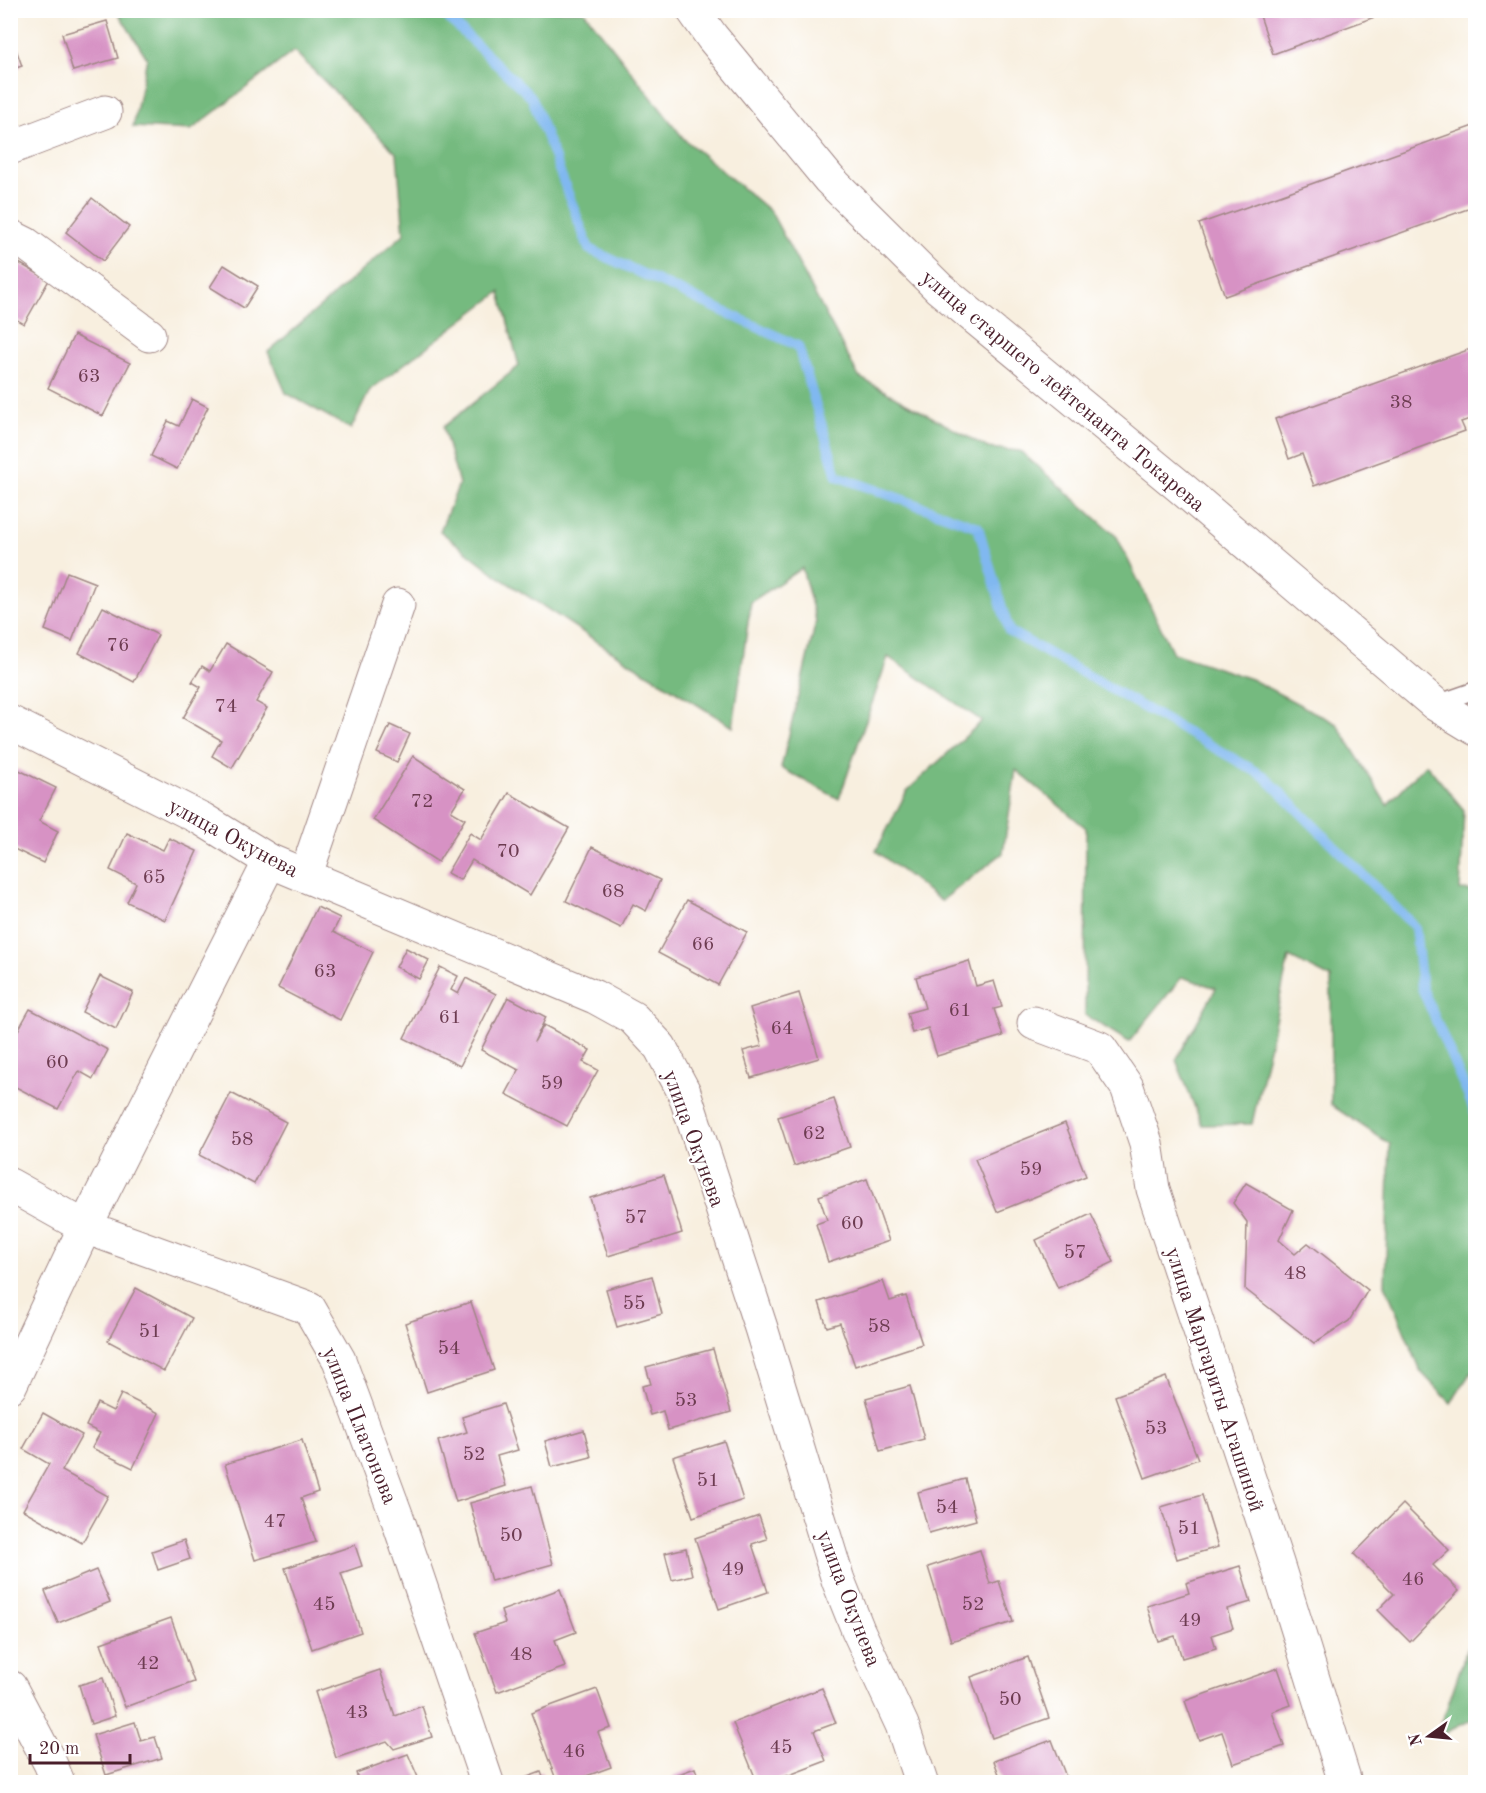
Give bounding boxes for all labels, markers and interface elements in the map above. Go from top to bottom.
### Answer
street label: улица старшего лейтенанта Токарева [917,266,1209,517]
house number: 63 [77,367,101,387]
house number: 38 [1389,393,1413,413]
house number: 76 [106,636,130,656]
house number: 74 [214,697,238,717]
house number: 72 [410,792,434,812]
street label: улица Окунева [164,795,302,882]
house number: 70 [496,842,520,862]
house number: 65 [142,868,166,888]
house number: 68 [601,882,625,902]
house number: 66 [691,935,715,955]
house number: 63 [313,962,337,982]
house number: 61 [948,1001,972,1021]
house number: 61 [438,1008,462,1028]
house number: 64 [770,1019,794,1039]
house number: 60 [45,1053,69,1073]
street label: улица Окунева [658,1067,728,1210]
house number: 59 [540,1074,564,1094]
house number: 62 [802,1124,826,1144]
house number: 58 [230,1130,254,1150]
house number: 59 [1019,1160,1043,1180]
house number: 57 [624,1208,648,1228]
house number: 60 [840,1214,864,1234]
house number: 57 [1063,1243,1087,1263]
street label: улица Маргариты Агашиной [1161,1244,1267,1515]
house number: 48 [1283,1264,1307,1284]
house number: 55 [622,1294,646,1314]
house number: 58 [867,1317,891,1337]
house number: 51 [138,1322,162,1342]
house number: 54 [437,1339,461,1359]
street label: улица Платонова [318,1344,401,1508]
house number: 53 [674,1391,698,1411]
house number: 53 [1144,1419,1168,1439]
house number: 52 [462,1445,486,1465]
house number: 51 [696,1471,720,1491]
house number: 54 [935,1498,959,1518]
house number: 47 [263,1512,287,1532]
house number: 51 [1177,1519,1201,1539]
house number: 50 [499,1526,523,1546]
street label: улица Окунева [812,1527,884,1670]
house number: 49 [721,1560,745,1580]
house number: 46 [1401,1570,1425,1590]
house number: 45 [312,1595,336,1615]
house number: 52 [961,1595,985,1615]
house number: 49 [1178,1611,1202,1631]
house number: 48 [509,1645,533,1665]
house number: 42 [136,1654,160,1674]
house number: 50 [998,1690,1022,1710]
house number: 43 [345,1703,369,1723]
north arrow [1399,1706,1459,1766]
scale bar [30,1727,130,1765]
text: N [1407,1731,1426,1747]
house number: 45 [769,1738,793,1758]
text: 20 m [39,1740,79,1758]
house number: 46 [562,1742,586,1762]

